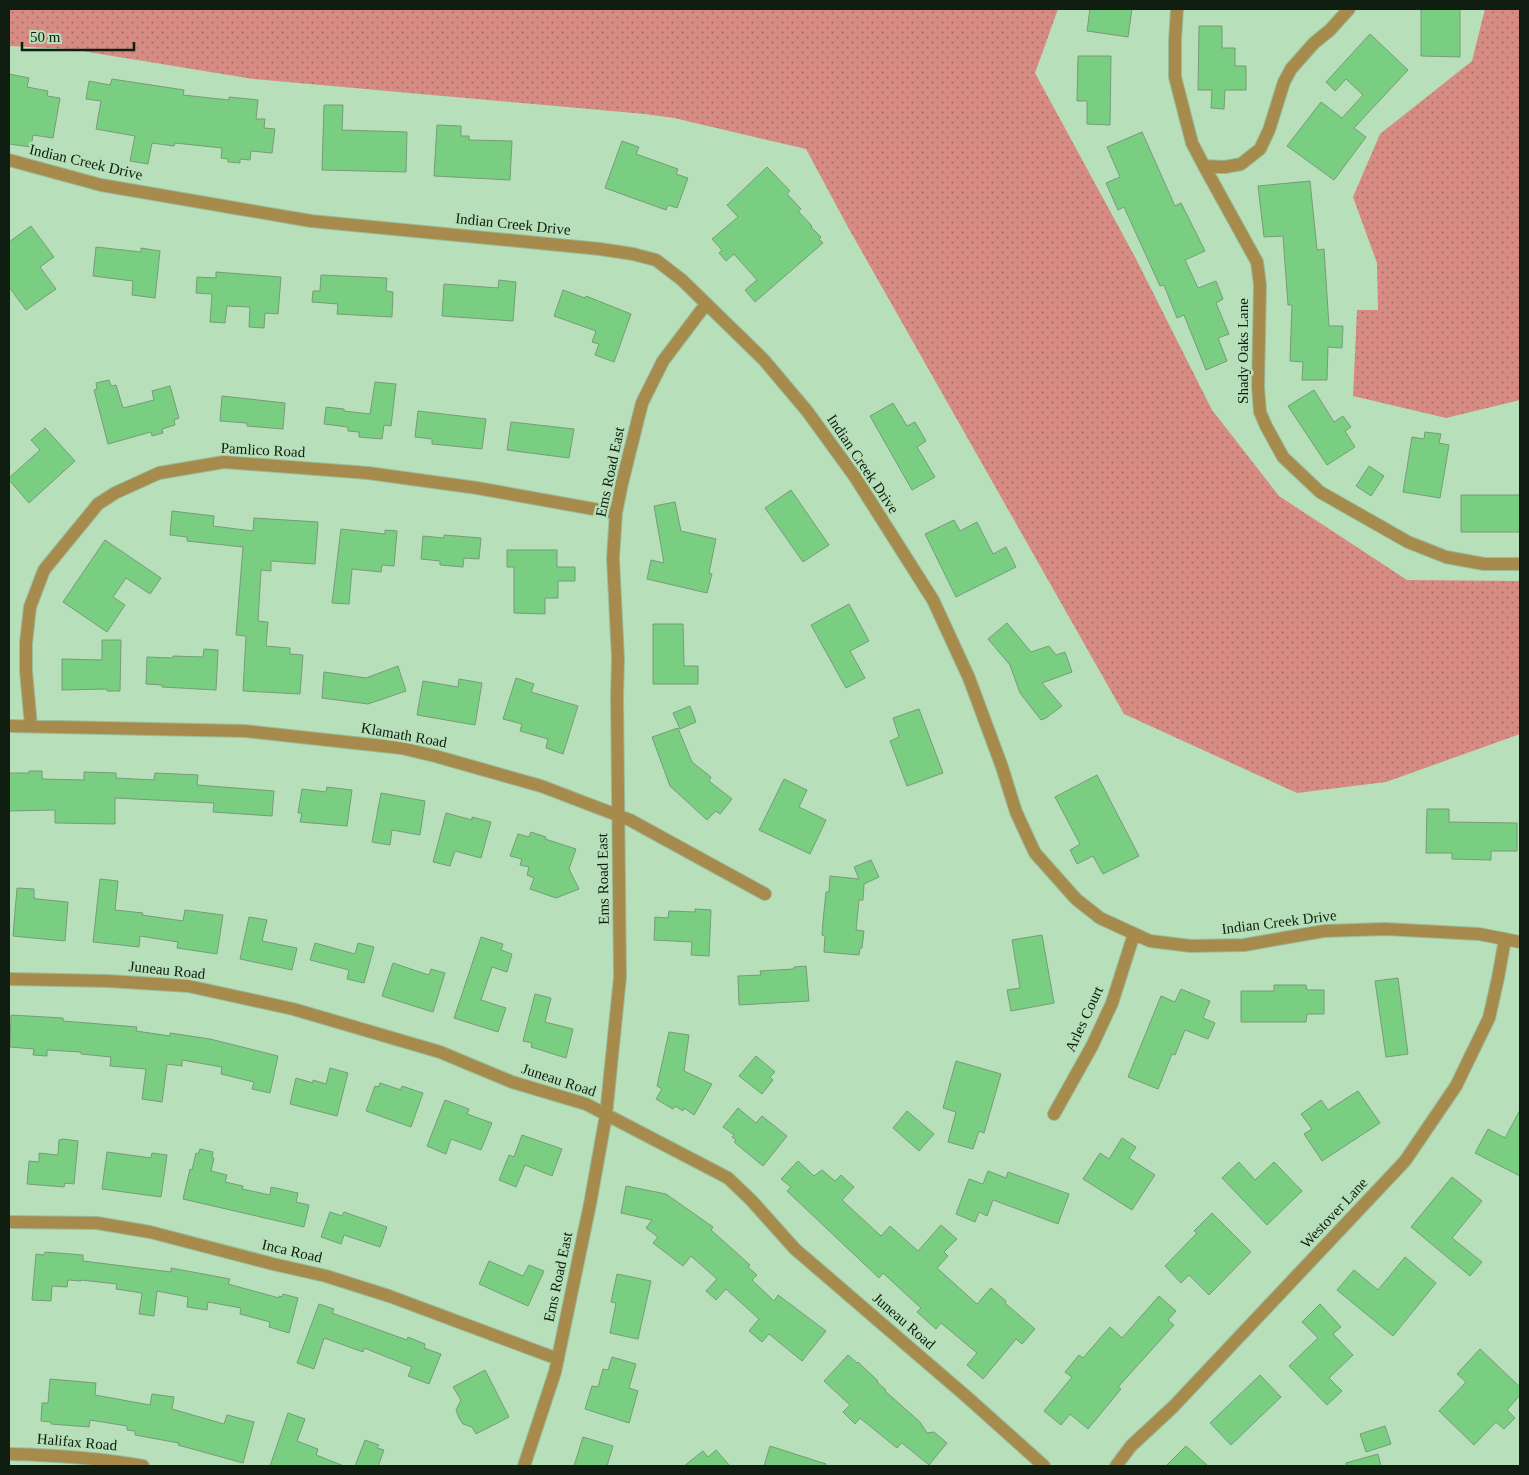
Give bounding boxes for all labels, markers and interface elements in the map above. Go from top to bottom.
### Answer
scale bar [22,20,135,52]
text: 50 m [30,29,61,45]
street label: Indian Creek Drive [28,141,145,183]
street label: Indian Creek Drive [455,210,572,238]
street label: Shady Oaks Lane [1235,298,1251,404]
street label: Indian Creek Drive [824,412,902,517]
street label: Ems Road East [593,425,628,518]
street label: Pamlico Road [220,440,306,460]
street label: Klamath Road [360,720,449,751]
street label: Ems Road East [594,832,612,925]
street label: Indian Creek Drive [1221,907,1338,937]
street label: Juneau Road [128,958,207,982]
street label: Arles Court [1062,983,1106,1054]
street label: Juneau Road [520,1060,599,1100]
street label: Westover Lane [1297,1174,1371,1251]
street label: Ems Road East [541,1230,576,1323]
street label: Inca Road [260,1236,324,1266]
street label: Juneau Road [870,1290,939,1353]
street label: Halifax Road [36,1431,118,1454]

